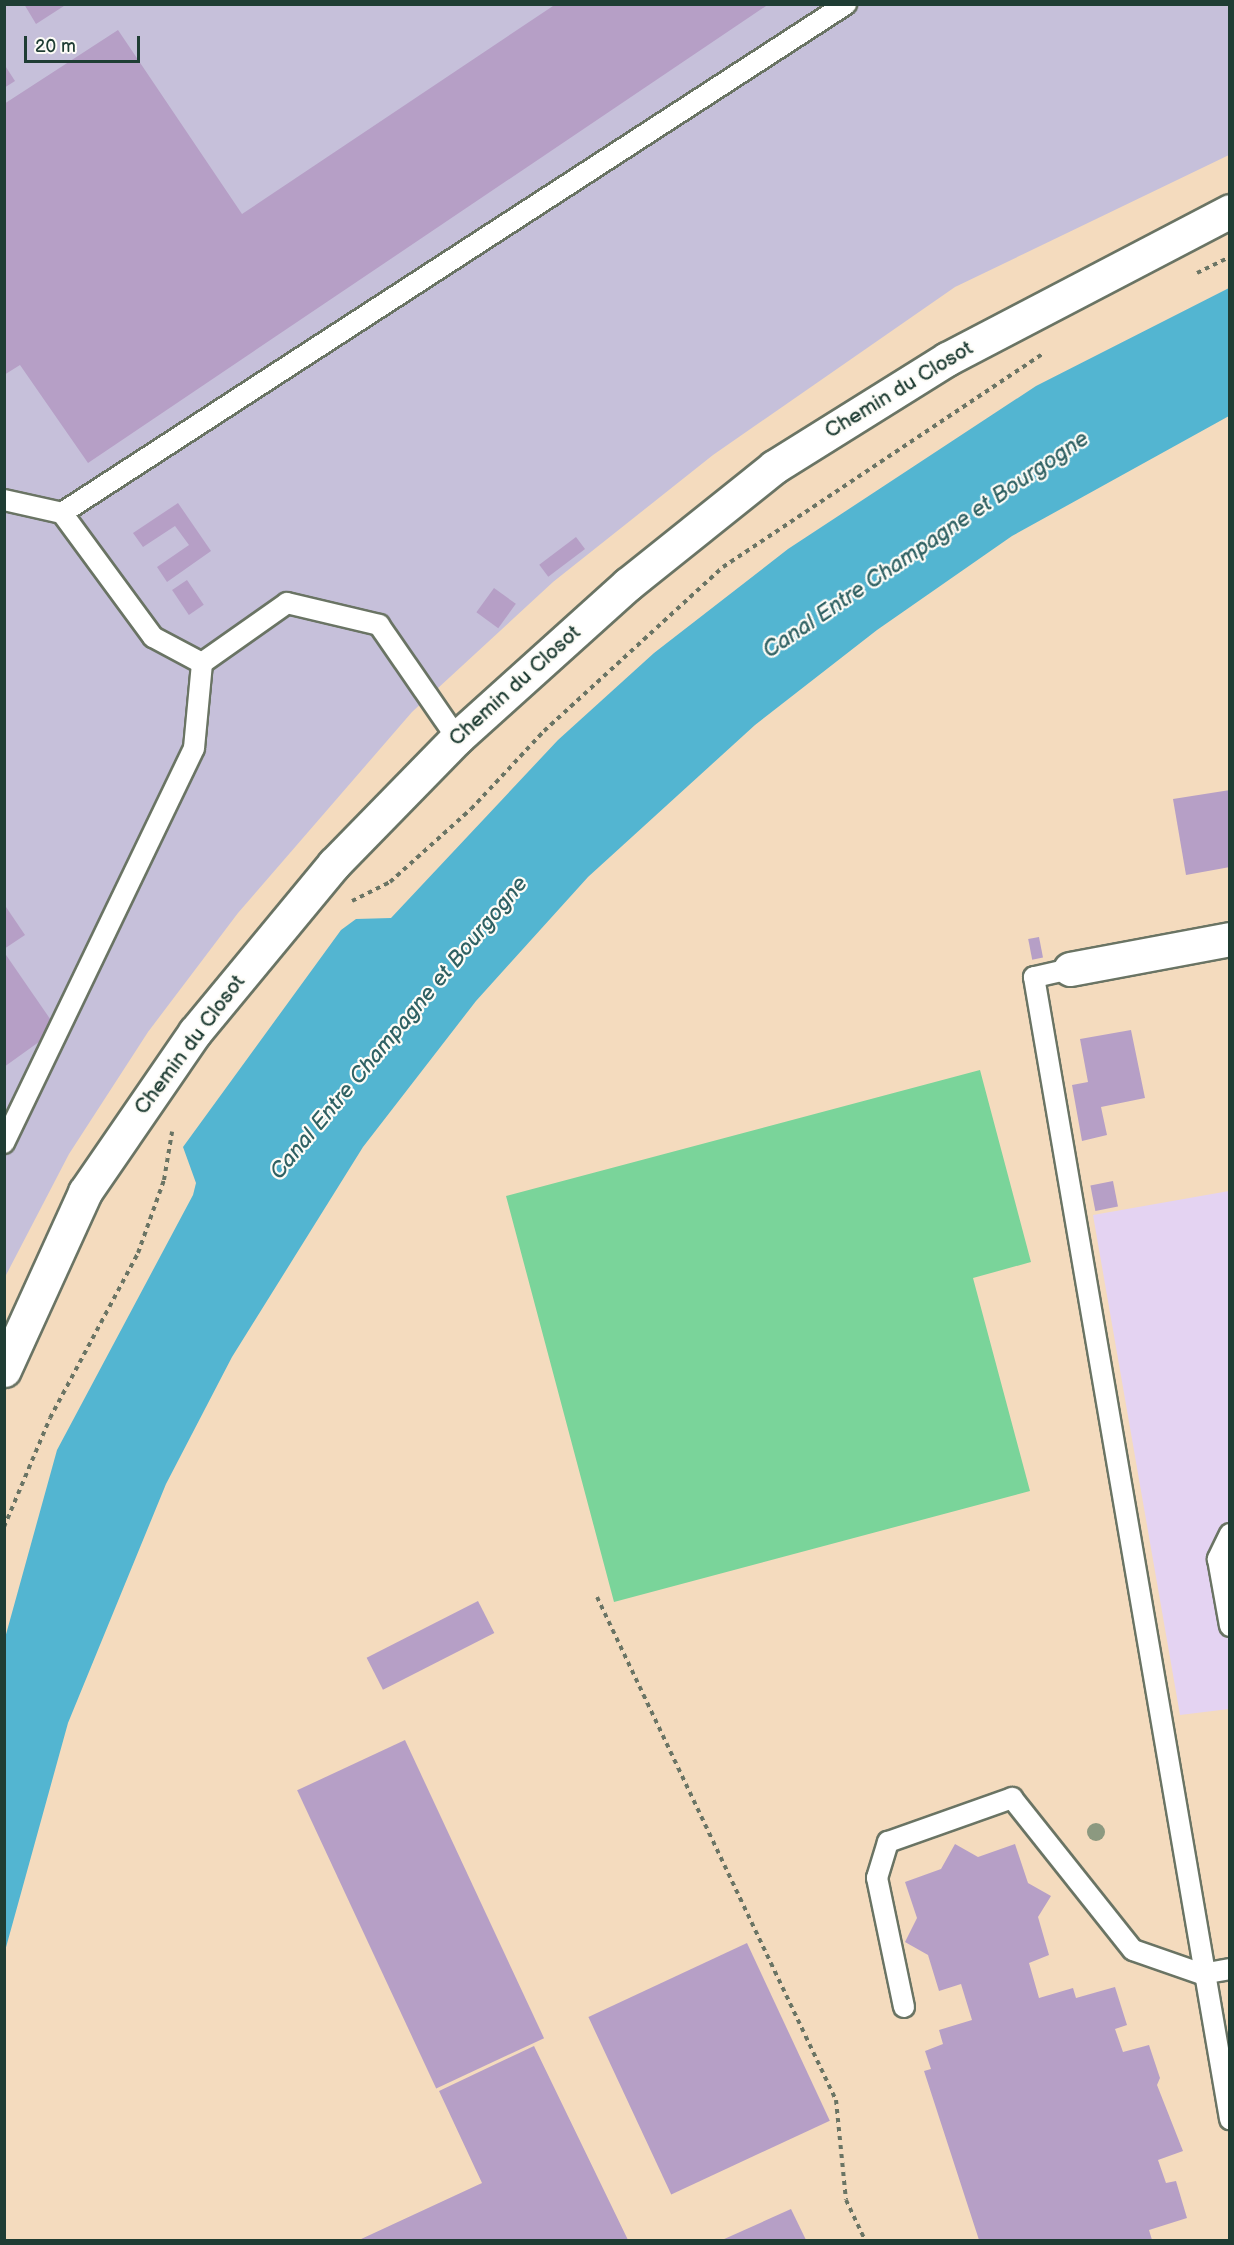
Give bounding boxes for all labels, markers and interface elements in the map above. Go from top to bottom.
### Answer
scale bar [27,24,142,62]
text: 20 m [35,36,76,57]
street label: Chemin du Closot [820,336,978,444]
water label: Canal Entre Champagne et Bourgogne [758,426,1094,664]
street label: Chemin du Closot [444,620,586,752]
water label: Canal Entre Champagne et Bourgogne [264,871,534,1185]
street label: Chemin du Closot [129,970,251,1120]

